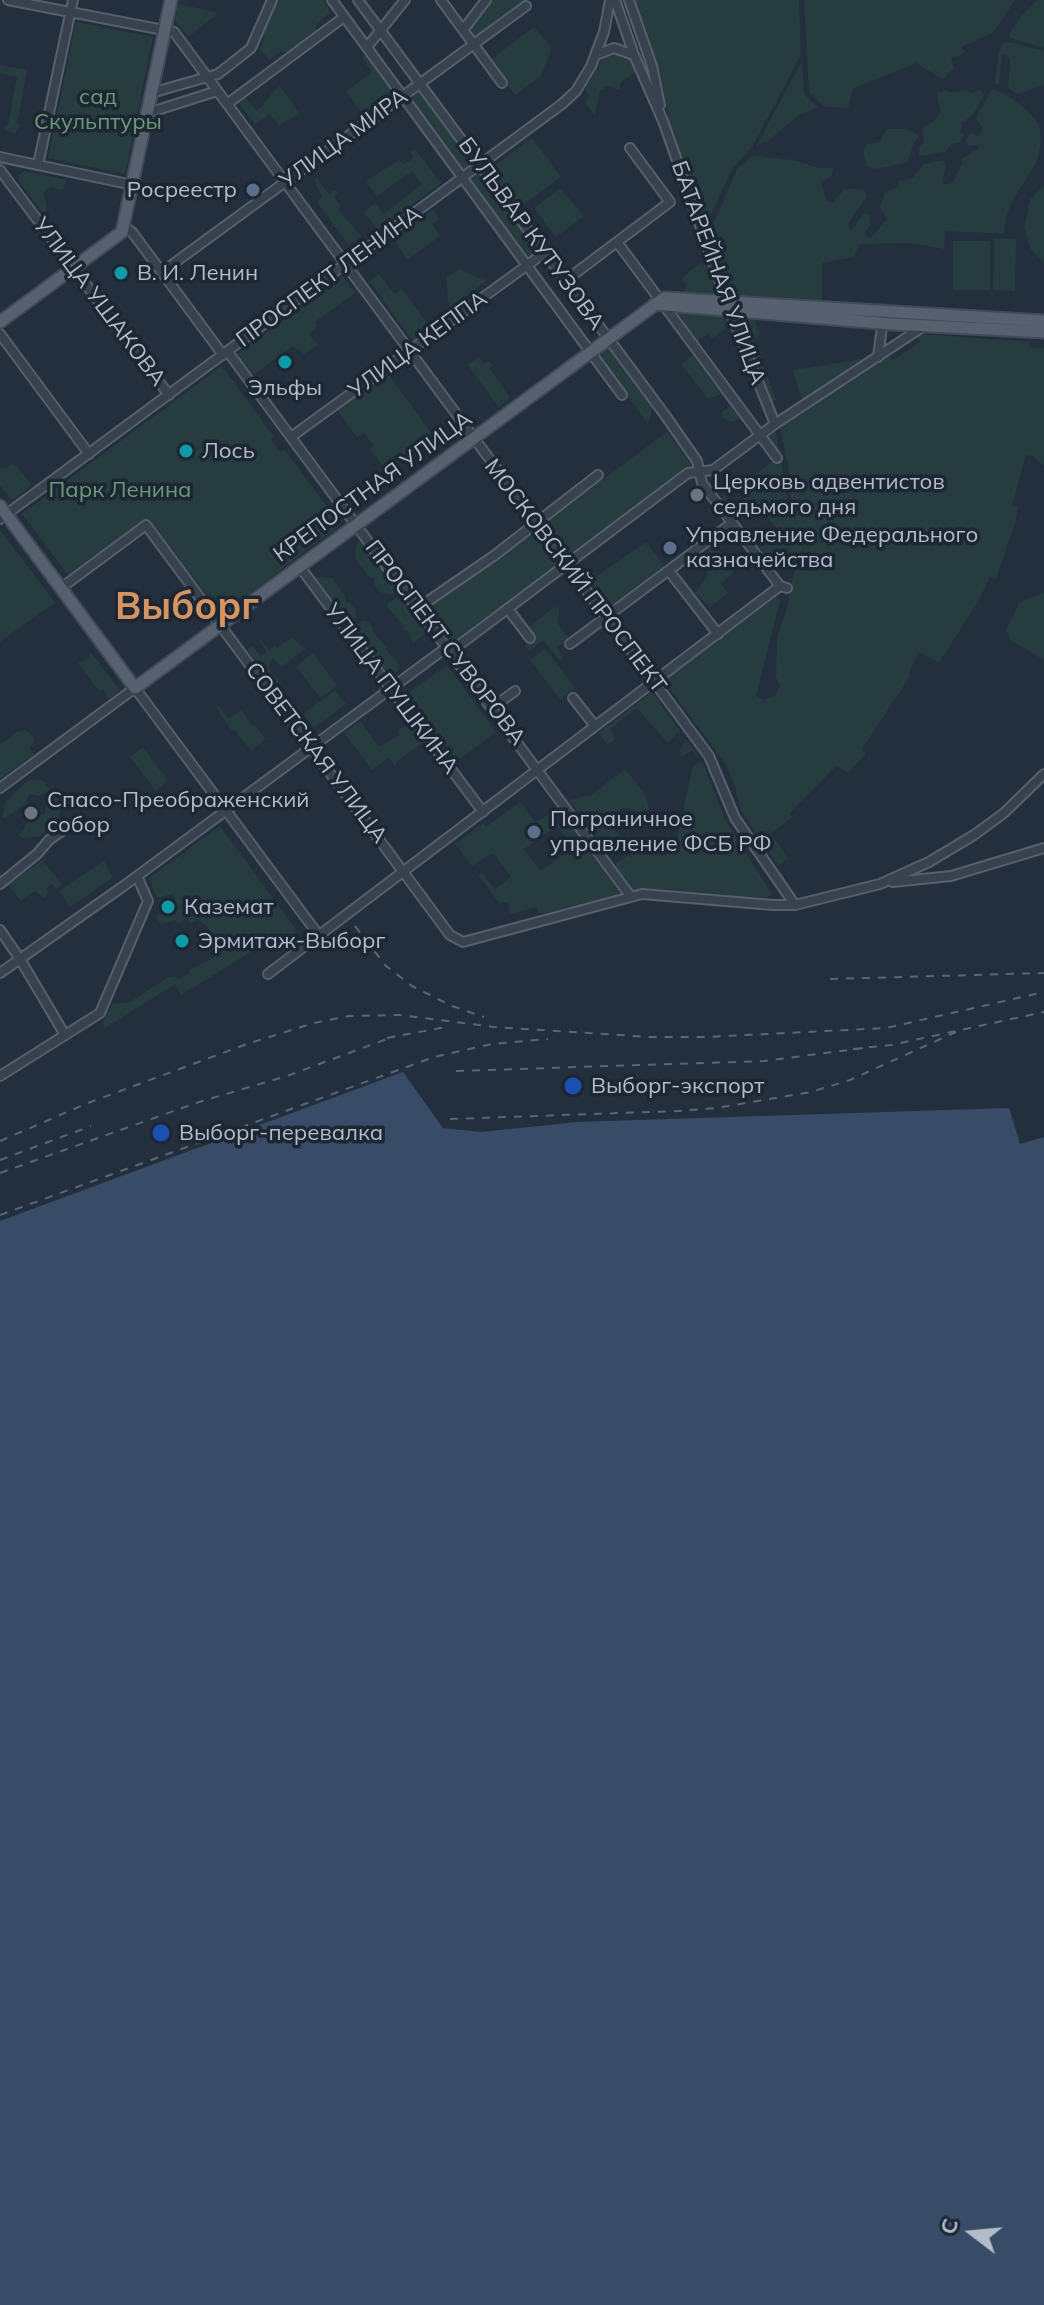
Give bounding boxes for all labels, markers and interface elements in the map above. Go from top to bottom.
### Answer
park label: сад Скульптуры [34,84,162,136]
street label: УЛИЦА МИРА [275,84,413,194]
street label: БУЛЬВАР КУТУЗОВА [452,133,610,335]
street label: БАТАРЕЙНАЯ УЛИЦА [665,158,771,388]
place label: Росреестр [127,177,237,203]
marker: Росреестр [244,181,262,199]
street label: ПРОСПЕКТ ЛЕНИНА [231,201,427,353]
street label: УЛИЦА УШАКОВА [27,213,171,391]
place label: В. И. Ленин [137,260,258,286]
marker: В. И. Ленин [112,264,130,282]
street label: УЛИЦА КЕППА [344,286,492,404]
marker: Эльфы [276,353,294,371]
place label: Эльфы [248,375,322,401]
street label: КРЕПОСТНАЯ УЛИЦА [268,406,478,568]
place label: Лось [202,438,255,464]
marker: Лось [177,442,195,460]
street label: МОСКОВСКИЙ ПРОСПЕКТ [478,454,672,698]
place label: Церковь адвентистов седьмого дня [713,469,945,520]
park label: Парк Ленина [48,477,192,503]
marker: Церковь адвентистов седьмого дня [688,486,706,504]
place label: Управление Федерального казначейства [686,522,978,574]
street label: ПРОСПЕКТ СУВОРОВА [359,535,531,751]
marker: Управление Федерального казначейства [661,539,679,557]
district label: Выборг [115,585,259,631]
street label: УЛИЦА ПУШКИНА [318,599,464,779]
street label: СОВЕТСКАЯ УЛИЦА [239,657,393,849]
place label: Спасо-Преображенский собор [47,787,309,838]
marker: Спасо-Преображенский собор [22,804,40,822]
place label: Пограничное управление ФСБ РФ [550,806,772,858]
marker: Пограничное управление ФСБ РФ [525,823,543,841]
place label: Каземат [184,894,273,920]
marker: Каземат [159,898,177,916]
place label: Эрмитаж-Выборг [198,928,385,954]
marker: Эрмитаж-Выборг [173,932,191,950]
place label: Выборг-экспорт [591,1073,764,1099]
marker: Выборг-экспорт [562,1075,584,1097]
place label: Выборг-перевалка [179,1120,383,1146]
marker: Выборг-перевалка [150,1122,172,1144]
north arrow [932,2193,1012,2273]
text: С [933,2215,964,2237]

